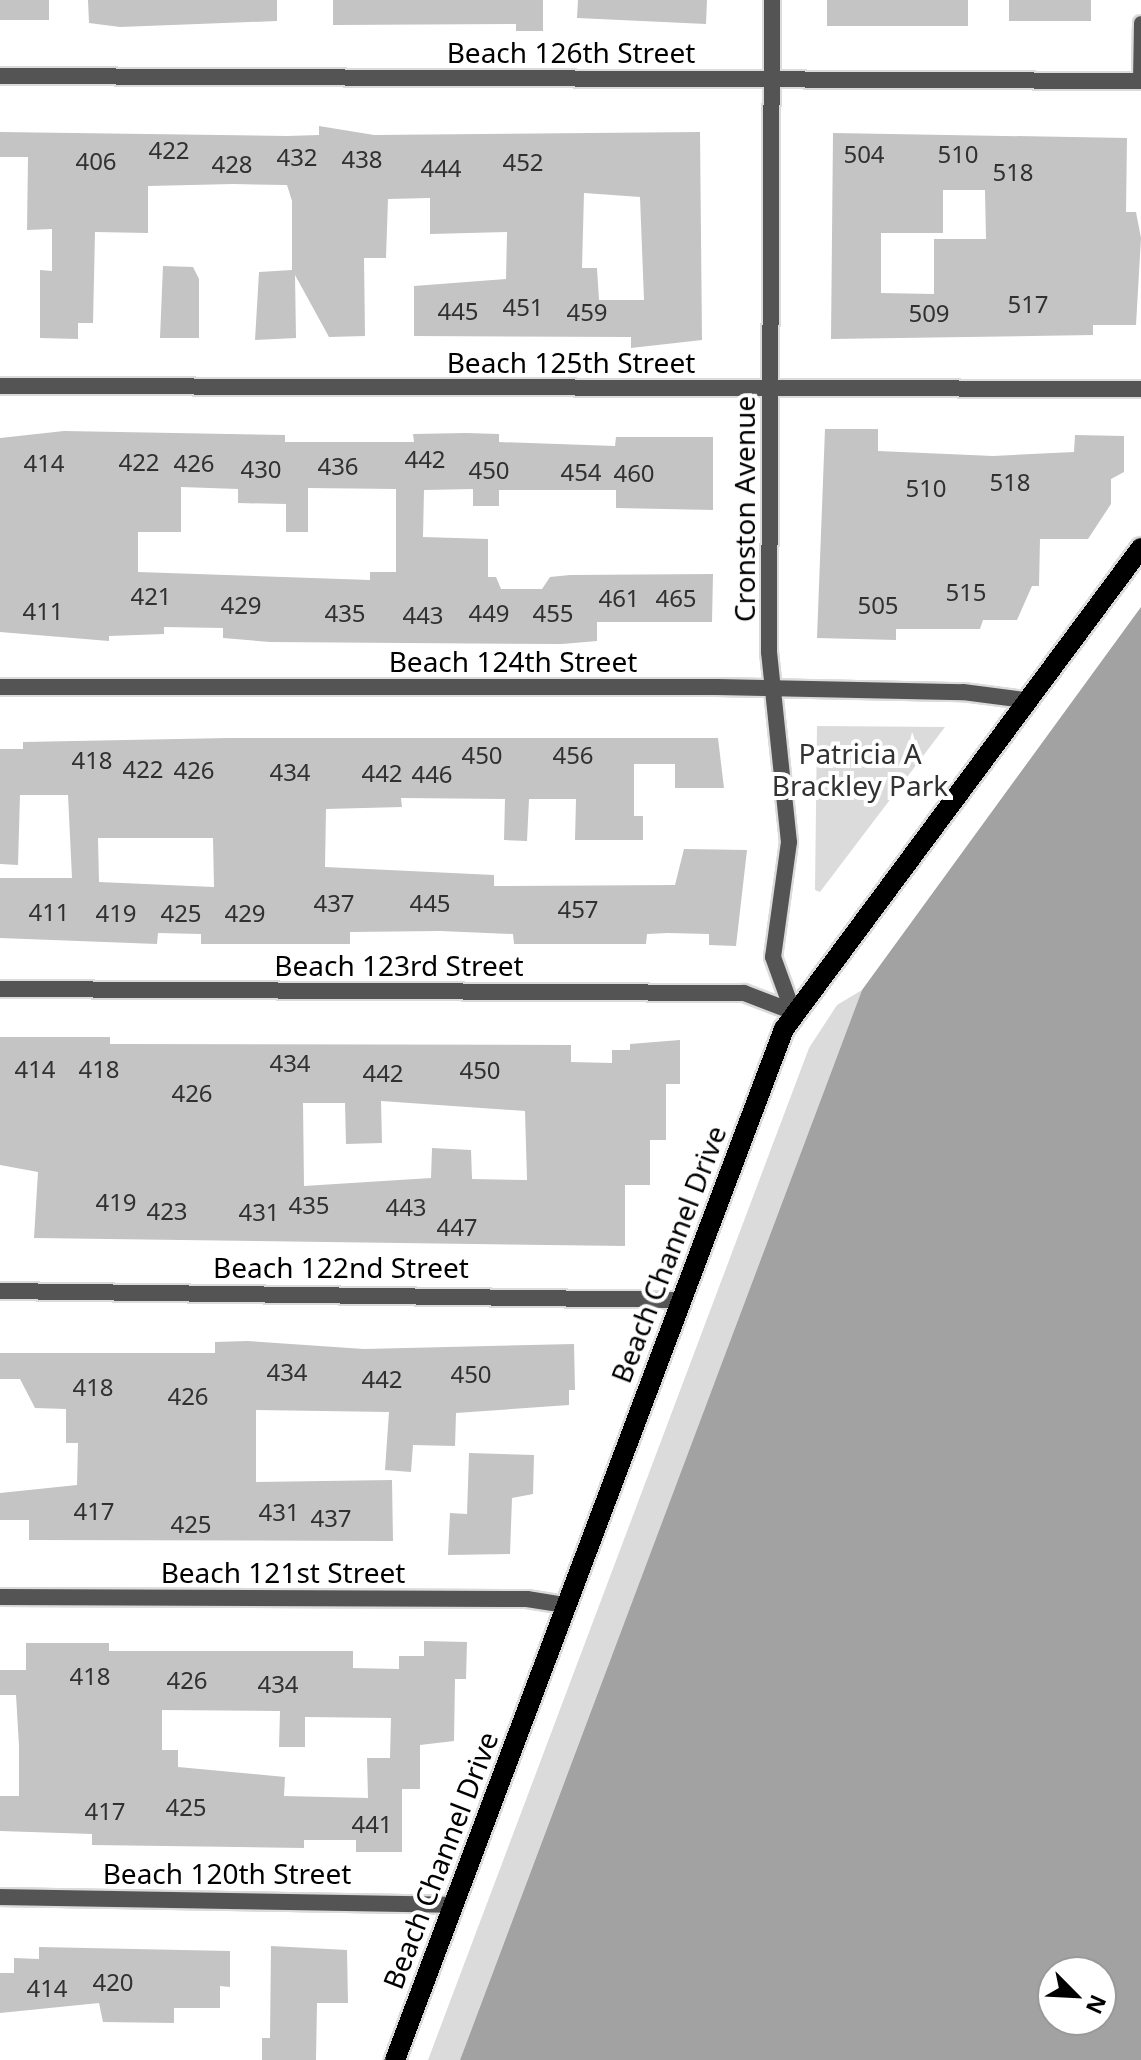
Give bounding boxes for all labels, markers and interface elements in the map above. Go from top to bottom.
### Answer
street label: Beach 126th Street [447,35,695,69]
house number: 422 [148,136,190,164]
house number: 504 [843,140,885,168]
house number: 510 [937,140,979,168]
house number: 432 [276,143,318,171]
house number: 438 [341,145,383,173]
house number: 406 [75,147,117,175]
house number: 452 [502,148,544,176]
house number: 428 [211,150,253,178]
house number: 444 [420,154,462,182]
house number: 518 [992,158,1034,186]
house number: 517 [1007,290,1049,318]
house number: 451 [502,293,544,321]
house number: 445 [437,297,479,325]
house number: 459 [566,298,608,326]
house number: 509 [908,299,950,327]
street label: Beach 125th Street [447,345,695,379]
street label: Cronston Avenue [727,396,761,622]
house number: 442 [404,445,446,473]
house number: 422 [118,448,160,476]
house number: 414 [23,449,65,477]
house number: 426 [173,449,215,477]
house number: 436 [317,452,359,480]
house number: 430 [240,455,282,483]
house number: 450 [468,456,510,484]
house number: 454 [560,458,602,486]
house number: 460 [613,459,655,487]
house number: 518 [989,468,1031,496]
house number: 510 [905,474,947,502]
house number: 515 [945,578,987,606]
house number: 421 [130,582,172,610]
house number: 461 [598,584,640,612]
house number: 465 [655,584,697,612]
house number: 429 [220,591,262,619]
house number: 505 [857,591,899,619]
house number: 411 [22,597,64,625]
house number: 435 [324,599,366,627]
house number: 449 [468,599,510,627]
house number: 455 [532,599,574,627]
house number: 443 [402,601,444,629]
street label: Beach 124th Street [389,644,637,678]
park label: Patricia A Brackley Park [772,736,948,802]
house number: 450 [461,741,503,769]
house number: 456 [552,741,594,769]
house number: 418 [71,746,113,774]
house number: 422 [122,755,164,783]
house number: 426 [173,756,215,784]
house number: 434 [269,758,311,786]
house number: 442 [361,759,403,787]
house number: 446 [411,760,453,788]
house number: 437 [313,889,355,917]
house number: 445 [409,889,451,917]
house number: 457 [557,895,599,923]
house number: 411 [28,898,70,926]
house number: 419 [95,899,137,927]
house number: 425 [160,899,202,927]
house number: 429 [224,899,266,927]
street label: Beach 123rd Street [274,948,524,982]
house number: 434 [269,1049,311,1077]
house number: 414 [14,1055,56,1083]
house number: 418 [78,1055,120,1083]
house number: 450 [459,1056,501,1084]
house number: 442 [362,1059,404,1087]
house number: 426 [171,1079,213,1107]
street label: Beach Channel Drive [603,1121,733,1387]
house number: 419 [95,1188,137,1216]
house number: 435 [288,1191,330,1219]
house number: 443 [385,1193,427,1221]
house number: 423 [146,1197,188,1225]
house number: 431 [238,1198,280,1226]
house number: 447 [436,1213,478,1241]
street label: Beach 122nd Street [213,1250,469,1284]
house number: 434 [266,1358,308,1386]
house number: 450 [450,1360,492,1388]
house number: 442 [361,1365,403,1393]
house number: 418 [72,1373,114,1401]
house number: 426 [167,1382,209,1410]
house number: 417 [73,1497,115,1525]
house number: 431 [258,1498,300,1526]
house number: 437 [310,1504,352,1532]
house number: 425 [170,1510,212,1538]
street label: Beach 121st Street [161,1555,405,1589]
house number: 418 [69,1662,111,1690]
house number: 426 [166,1666,208,1694]
house number: 434 [257,1670,299,1698]
street label: Beach Channel Drive [375,1727,505,1993]
house number: 425 [165,1793,207,1821]
house number: 417 [84,1797,126,1825]
house number: 441 [351,1810,393,1838]
street label: Beach 120th Street [103,1856,351,1890]
north arrow [1037,1956,1117,2036]
house number: 420 [92,1968,134,1996]
house number: 414 [26,1974,68,2002]
text: N [1080,1991,1114,2019]

